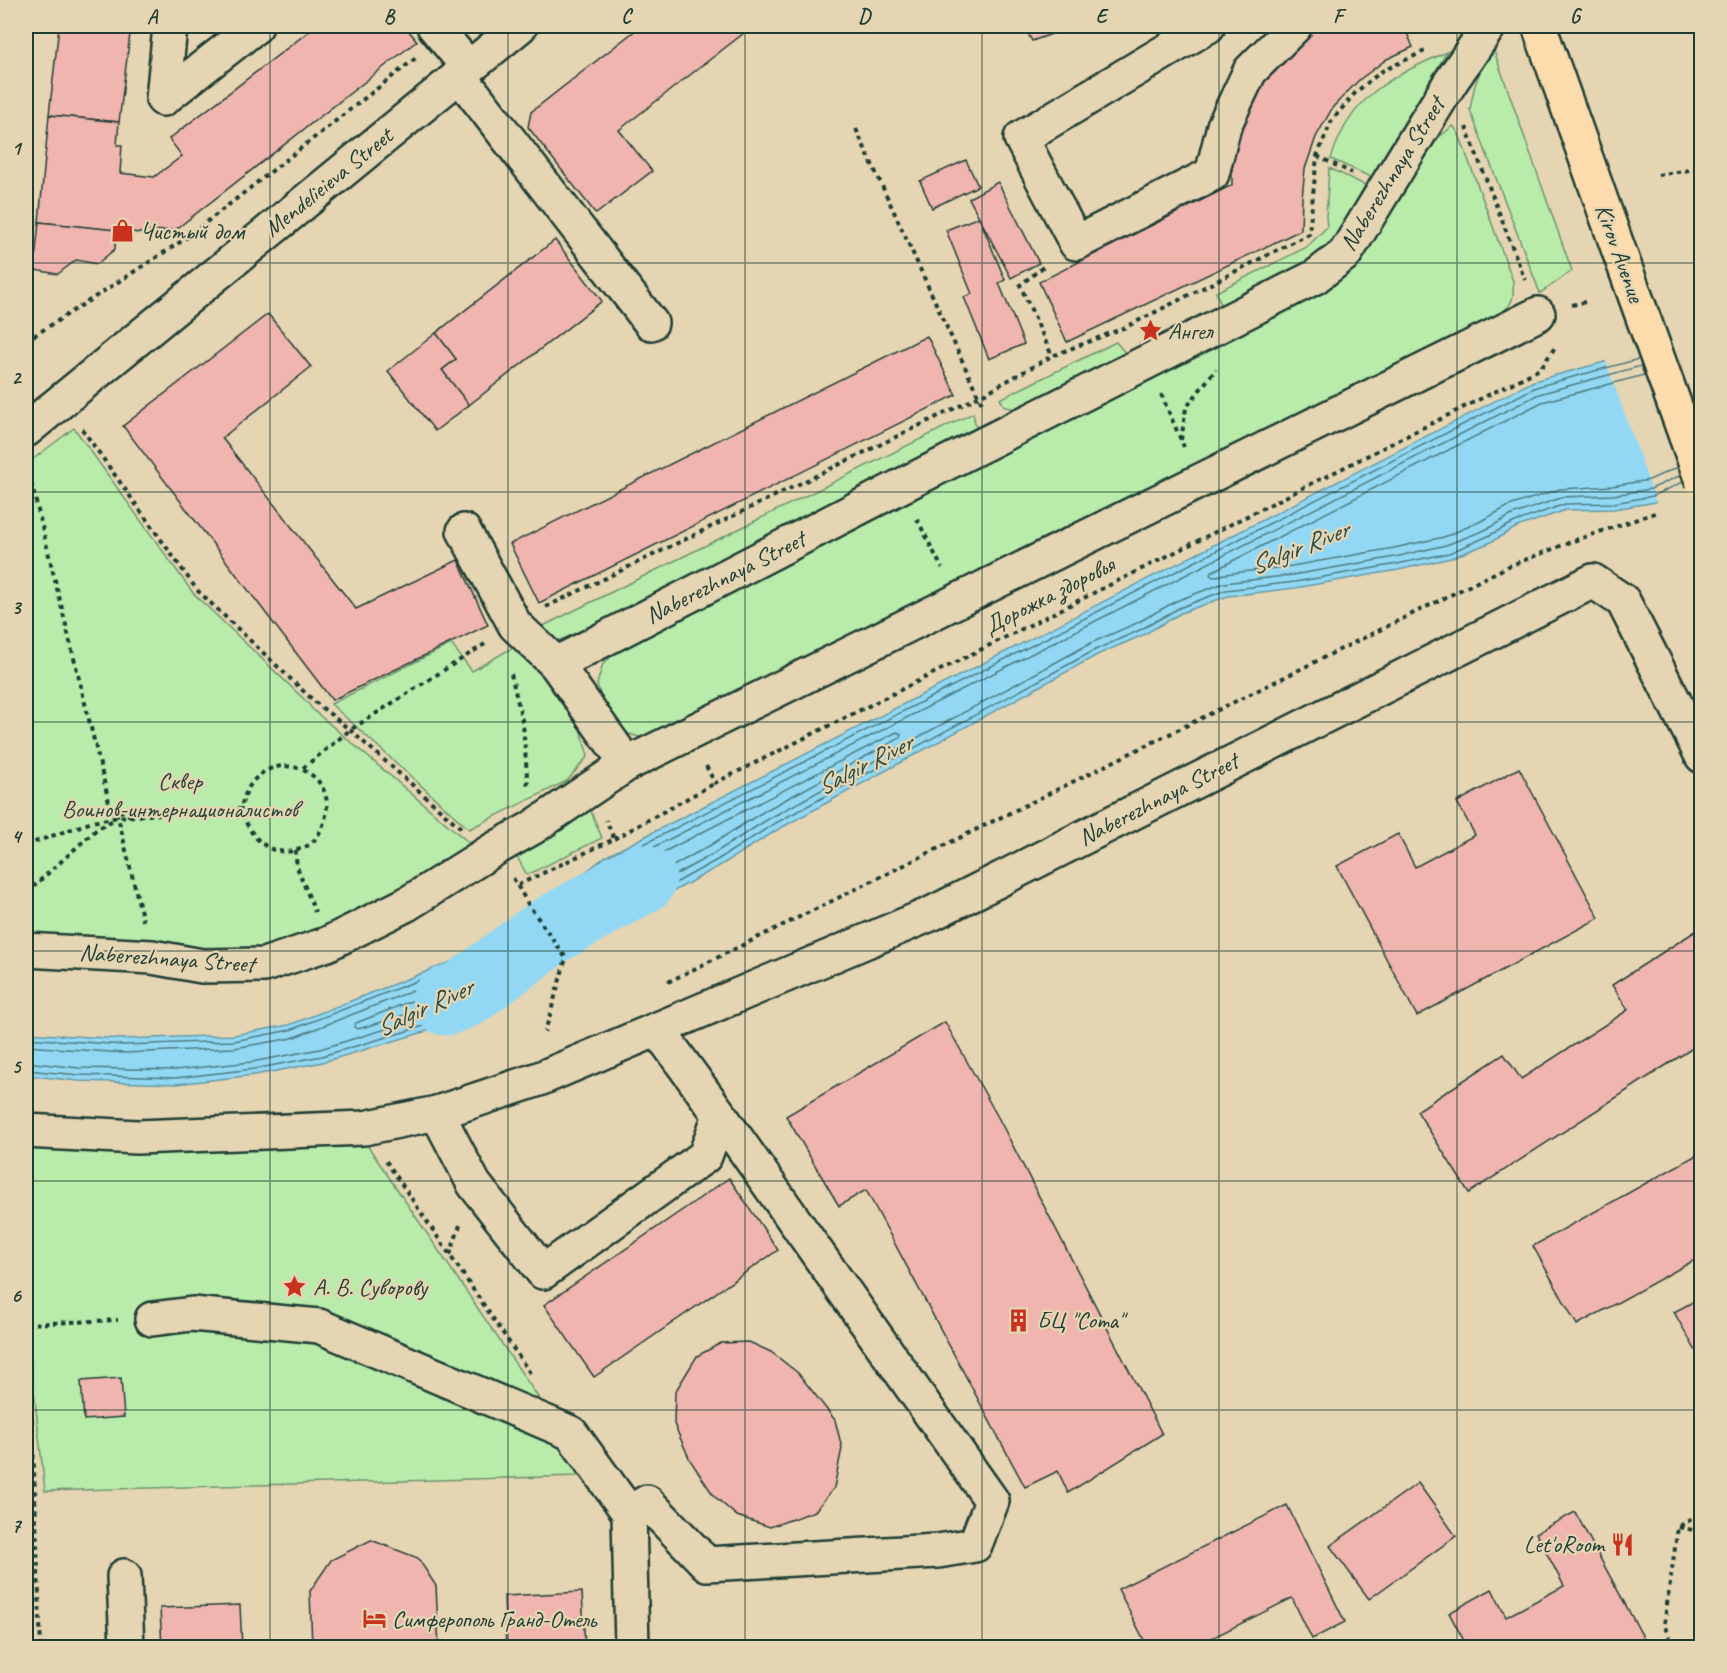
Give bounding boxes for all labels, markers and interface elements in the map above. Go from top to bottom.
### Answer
text: A [147,4,159,29]
text: B [384,4,396,29]
text: C [621,4,633,29]
text: D [858,4,872,29]
text: E [1096,4,1110,29]
text: F [1333,4,1347,29]
text: G [1570,4,1583,29]
street label: Naberezhnaya Street [1333,89,1453,256]
street label: Mendelieieva Street [257,119,400,243]
text: 1 [12,136,23,161]
street label: Kirov Avenue [1588,200,1652,308]
place label: Чистый дом [140,216,246,246]
shop icon: Чистый дом [109,218,135,244]
place label: Ангел [1168,316,1214,346]
place icon: Ангел [1137,318,1163,344]
text: 2 [12,365,23,390]
water label: Salgir River [1245,511,1357,582]
street label: Naberezhnaya Street [640,522,813,630]
street label: Дорожка здоровья [979,549,1121,642]
text: 3 [12,595,23,620]
water label: Salgir River [811,725,921,803]
street label: Naberezhnaya Street [1073,744,1246,852]
park label: Сквер Воинов-интернационалистов [62,766,304,824]
text: 4 [12,824,24,849]
street label: Naberezhnaya Street [78,937,259,979]
water label: Salgir River [371,969,481,1044]
text: 5 [12,1054,23,1079]
place label: А. В. Суворову [313,1272,429,1302]
place icon: А. В. Суворову [282,1274,308,1300]
text: 6 [11,1283,22,1308]
place label: БЦ "Сота" [1037,1305,1129,1335]
building icon: БЦ "Сота" [1006,1307,1032,1333]
text: 7 [12,1513,23,1538]
place label: Let'oRoom [1524,1529,1607,1559]
restaurant icon: Let'oRoom [1609,1531,1635,1557]
place label: Симферополь Гранд-Отель [392,1604,598,1634]
hotel icon: Симферополь Гранд-Отель [361,1606,387,1632]

